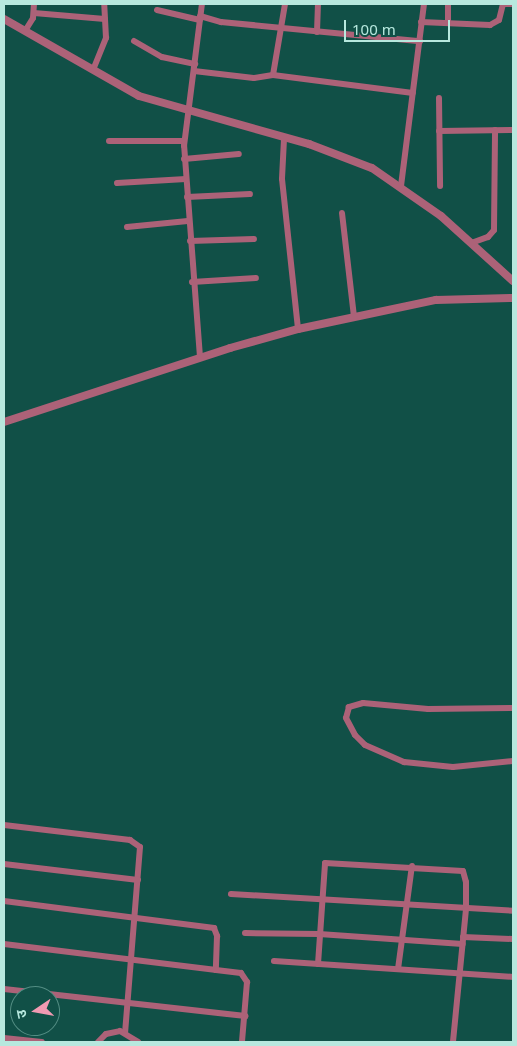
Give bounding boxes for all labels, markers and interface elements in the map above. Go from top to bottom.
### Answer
scale bar [347,10,453,42]
text: 100 m [352,19,396,39]
north arrow [10,986,60,1036]
text: उ [11,1008,31,1020]

